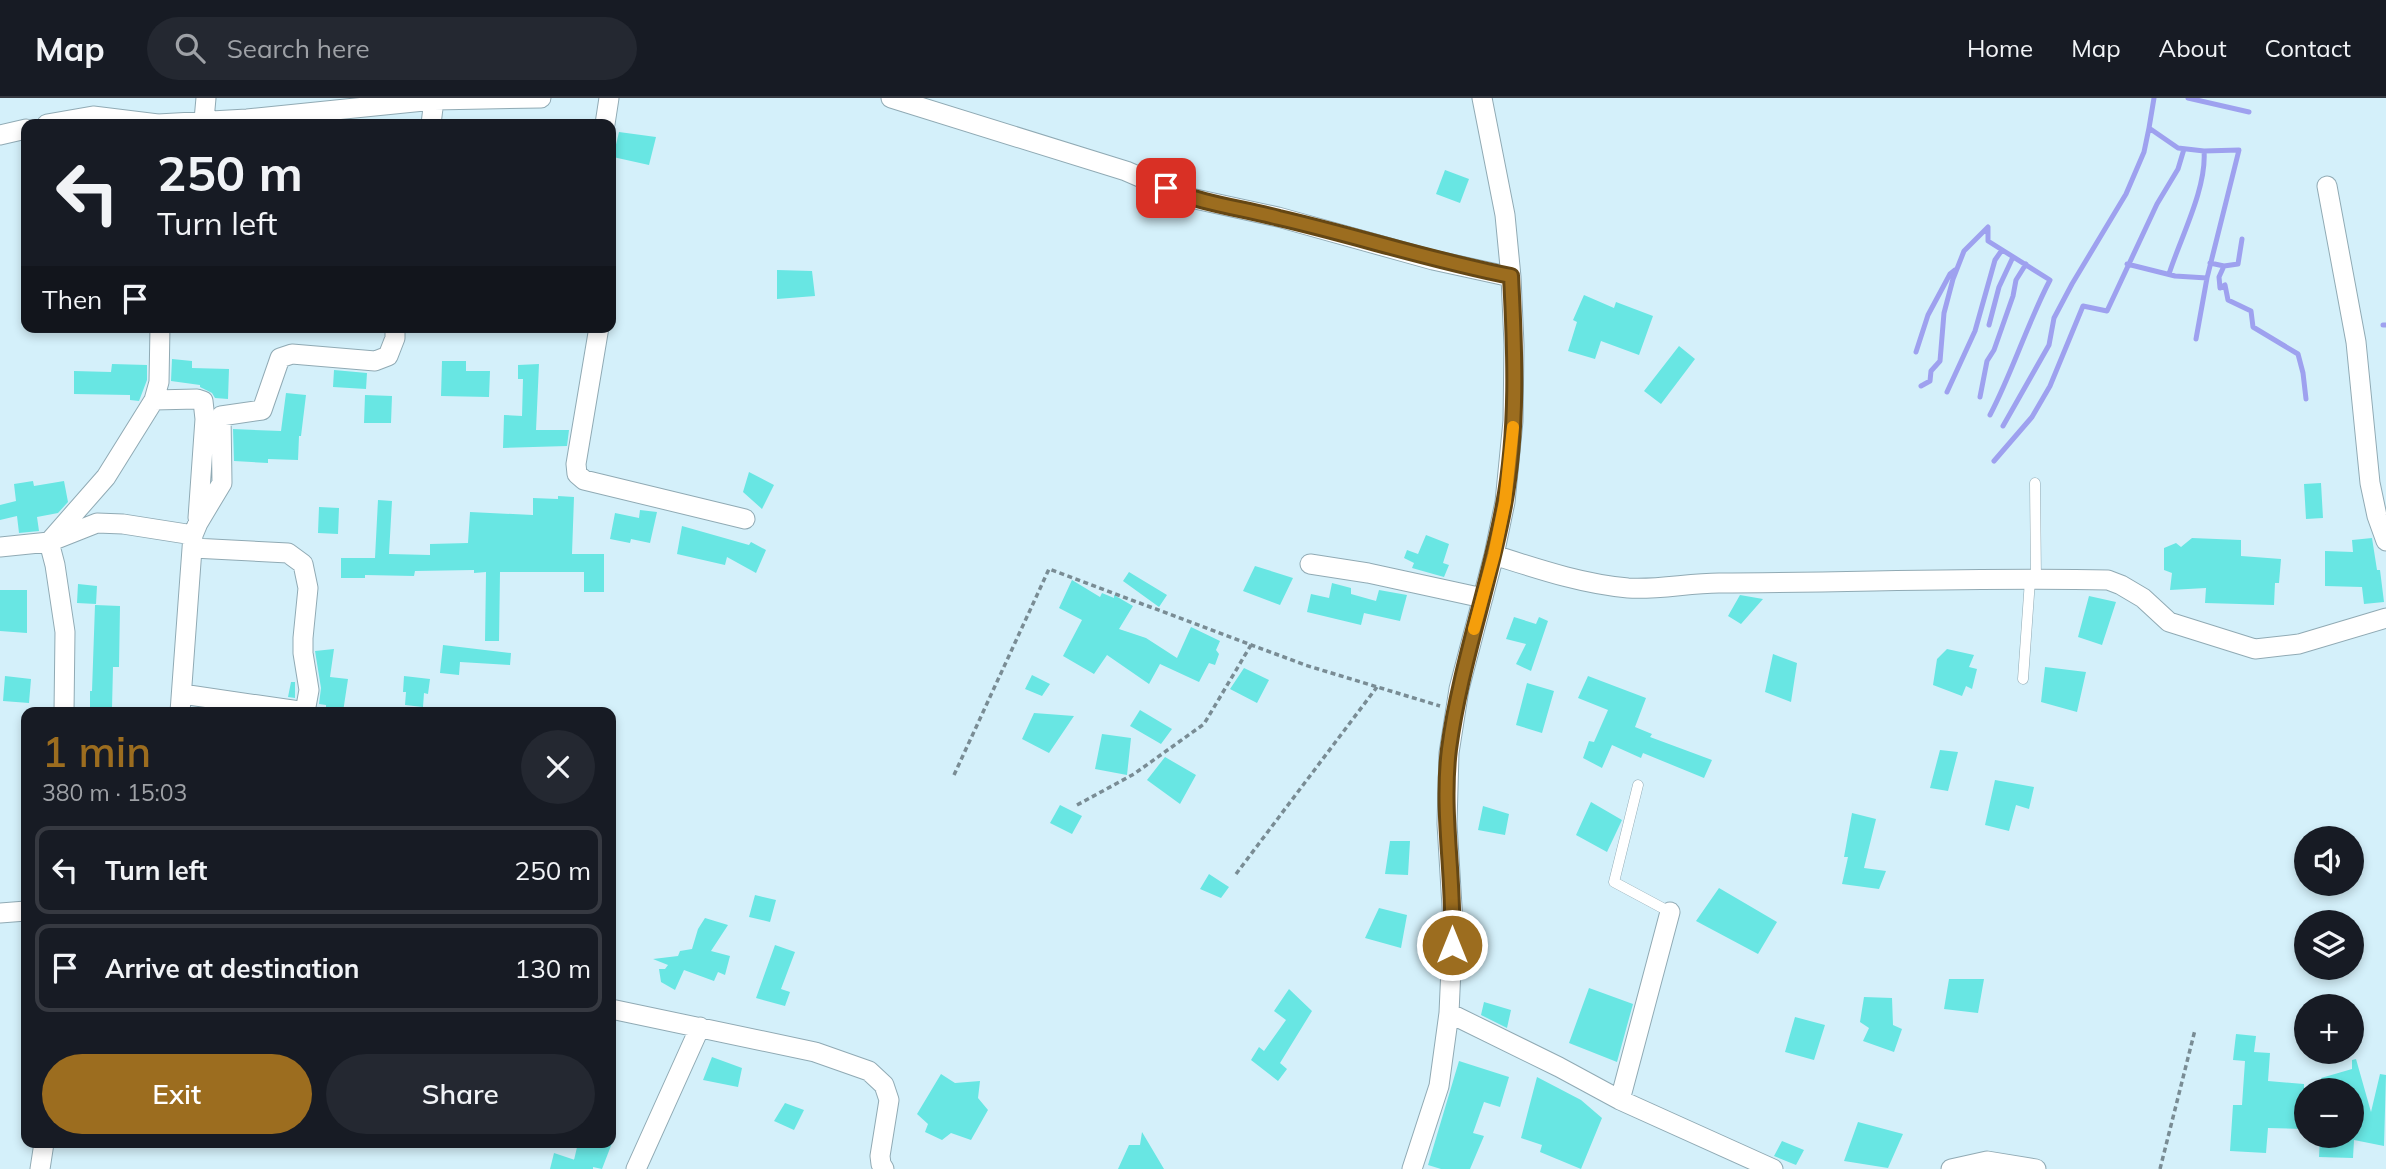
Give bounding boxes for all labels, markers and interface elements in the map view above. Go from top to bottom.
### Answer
search box [147,17,637,80]
text: Map [35,28,105,69]
icon: search [171,29,209,67]
text: Search here [227,32,370,65]
text: Home [1967,33,2033,63]
text: Map [2071,33,2121,63]
text: About [2159,33,2227,63]
text: Contact [2265,33,2351,63]
text: 250 m [157,142,303,203]
icon: left [42,147,133,238]
pin [1136,158,1196,218]
icon: arrive [1147,169,1185,207]
text: Turn left [157,203,277,243]
icon: arrive [116,280,154,318]
text: Then [42,283,102,316]
text: 1 min [42,725,151,778]
button: close [521,730,595,804]
text: 380 m · 15:03 [42,778,187,807]
map controls [2294,826,2364,1148]
button: sound [2294,826,2364,896]
icon: left [46,851,84,889]
text: Turn left [105,854,207,887]
text: 250 m [515,854,591,887]
position arrow [1415,908,1489,982]
button: layers [2294,910,2364,980]
icon: arrive [46,949,84,987]
text: Arrive at destination [105,952,360,985]
text: 130 m [515,952,591,985]
button: + [2294,994,2364,1064]
button: Exit [42,1054,312,1134]
button: Share [326,1054,595,1134]
button: − [2294,1078,2364,1148]

